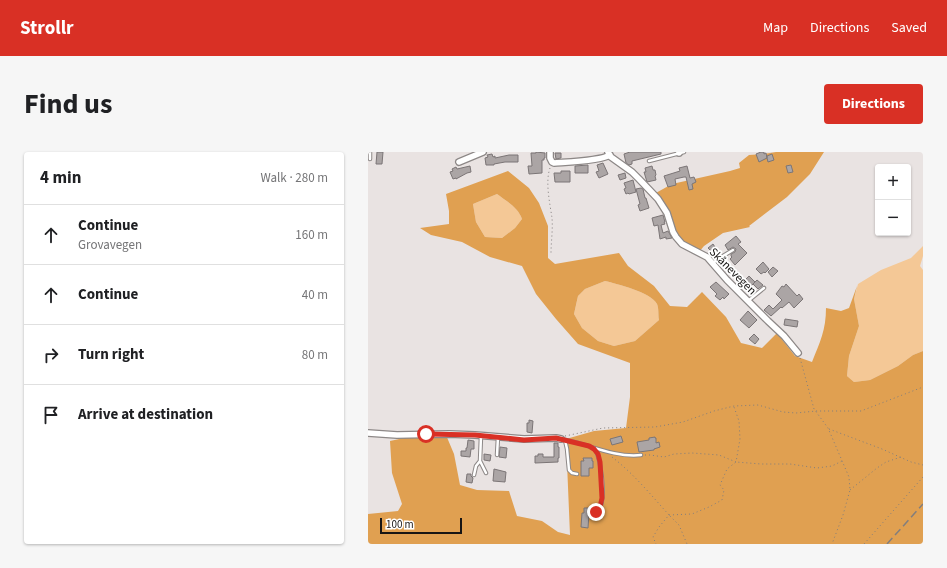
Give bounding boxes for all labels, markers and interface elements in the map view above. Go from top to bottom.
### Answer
text: Strollr [20,15,74,42]
text: Map [763,18,788,38]
text: Directions [810,18,869,38]
text: Saved [891,18,927,38]
text: Find us [24,84,112,124]
button: Directions [824,84,923,124]
map controls [875,164,911,236]
button: + [875,164,911,200]
text: 4 min [40,166,81,190]
text: Walk · 280 m [260,169,328,187]
button: − [875,200,911,236]
text: Continue [78,215,138,236]
icon: ahead [40,224,62,246]
text: 160 m [295,226,328,244]
text: Grovavegen [78,236,142,254]
street label: Skånevegen [705,244,760,299]
icon: ahead [40,284,62,306]
text: Continue [78,284,138,305]
text: 40 m [302,286,328,304]
icon: right [40,344,62,366]
text: Turn right [78,344,144,365]
text: 80 m [302,346,328,364]
icon: arrive [40,404,62,426]
text: Arrive at destination [78,404,213,425]
route start [417,425,435,443]
route end [587,503,605,521]
scale bar [380,516,462,535]
text: 100 m [386,517,414,532]

